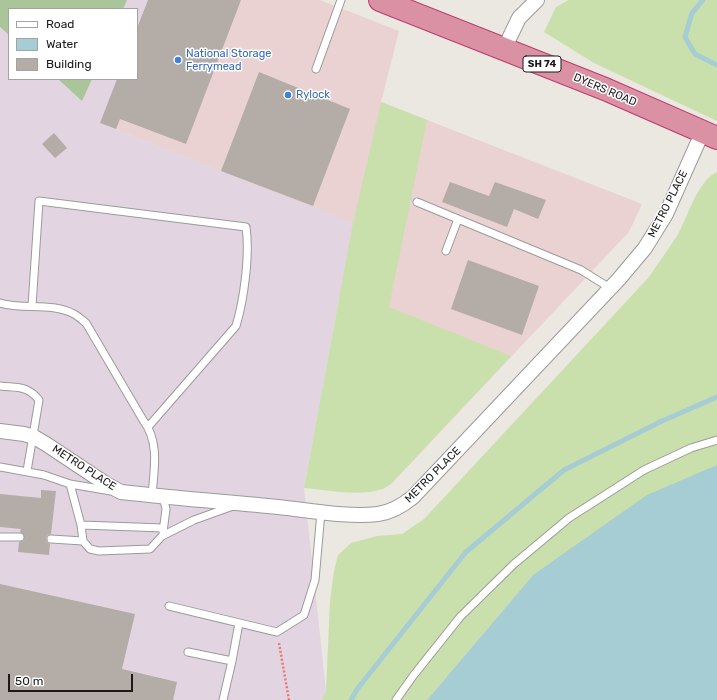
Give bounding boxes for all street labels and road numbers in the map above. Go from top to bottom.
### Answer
road number: SH 74 [523,56,561,72]
street label: DYERS ROAD [571,71,639,109]
street label: METRO PLACE [645,168,691,240]
street label: METRO PLACE [50,442,118,494]
street label: METRO PLACE [402,444,464,506]

